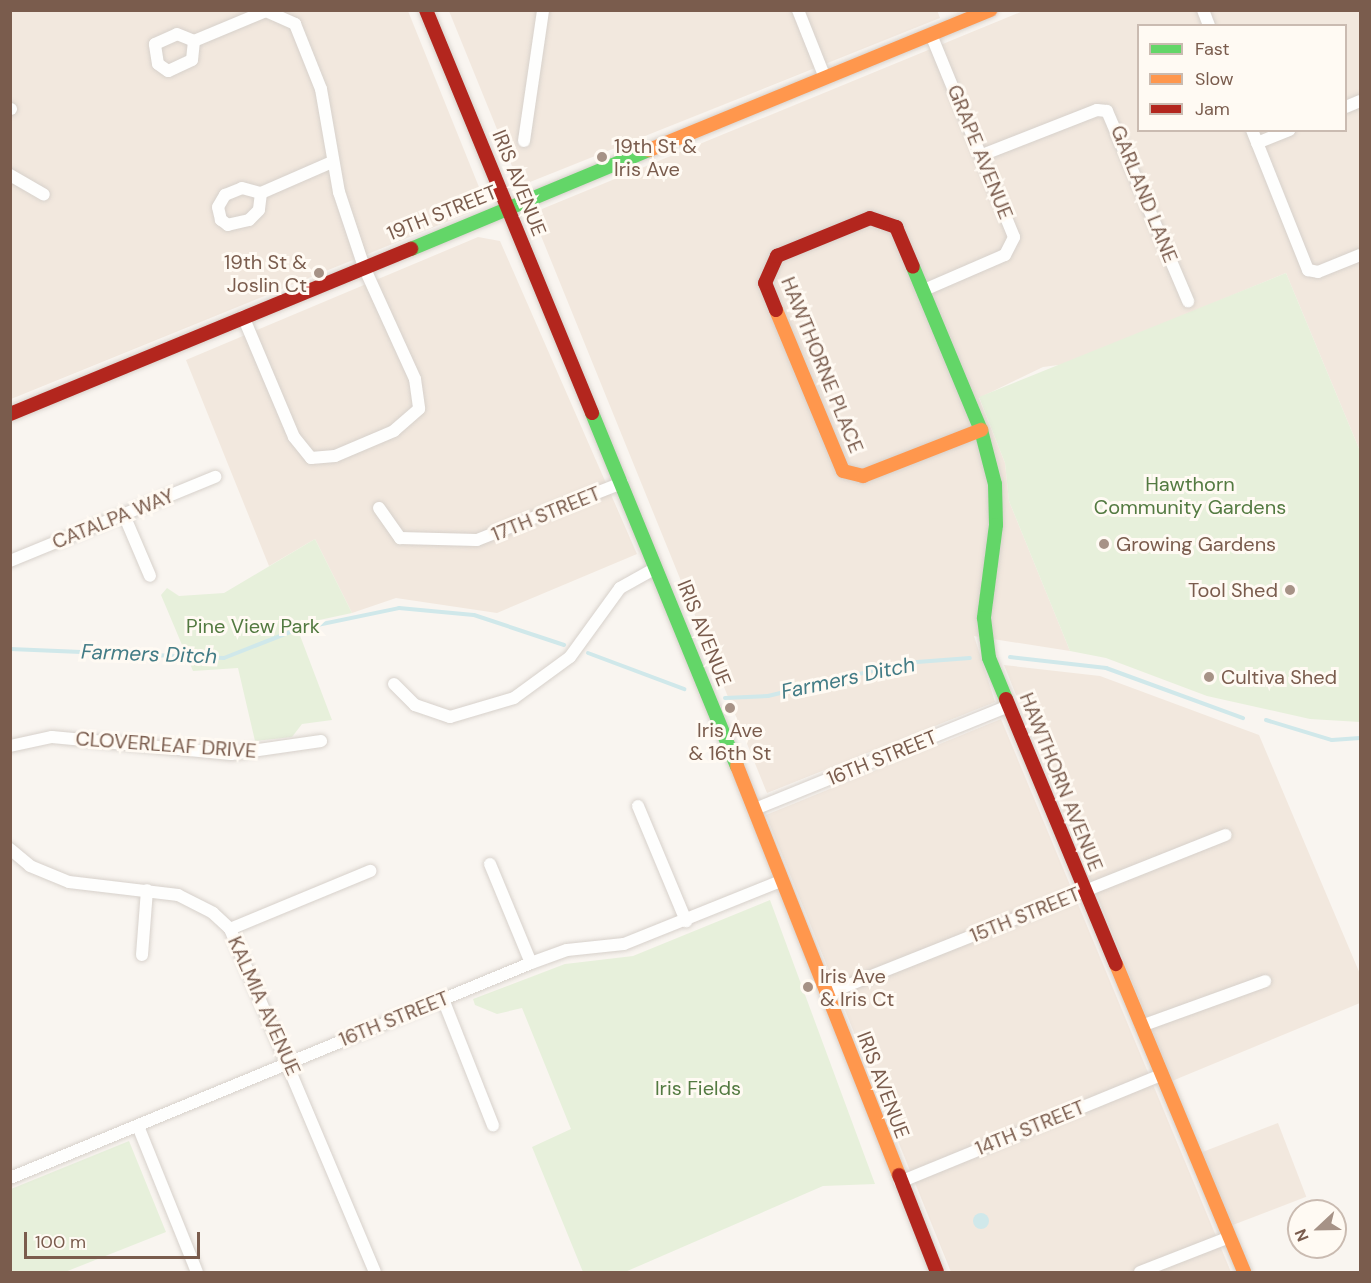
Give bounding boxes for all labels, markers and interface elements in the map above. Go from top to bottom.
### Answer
legend [1137,24,1347,132]
text: Fast [1195,37,1230,61]
text: Slow [1195,67,1234,91]
street label: GRAPE AVENUE [942,81,1018,223]
text: Jam [1195,97,1230,121]
street label: GARLAND LANE [1106,122,1182,266]
street label: IRIS AVENUE [487,126,551,240]
place label: 19th St & Iris Ave [614,134,697,181]
marker: 19th St & Iris Ave [595,150,609,164]
street label: 19TH STREET [384,180,500,246]
place label: 19th St & Joslin Ct [224,250,307,297]
marker: 19th St & Joslin Ct [312,266,326,280]
street label: HAWTHORNE PLACE [776,273,868,457]
park label: Hawthorn Community Gardens [1094,473,1286,520]
street label: 17TH STREET [488,481,604,547]
street label: CATALPA WAY [49,484,177,554]
place label: Growing Gardens [1116,532,1276,556]
marker: Growing Gardens [1097,537,1111,551]
street label: IRIS AVENUE [672,576,736,690]
place label: Tool Shed [1188,578,1278,602]
marker: Tool Shed [1283,583,1297,597]
park label: Pine View Park [186,614,320,638]
water label: Farmers Ditch [80,639,218,669]
water label: Farmers Ditch [779,652,917,704]
place label: Cultiva Shed [1221,665,1337,689]
marker: Cultiva Shed [1202,670,1216,684]
street label: HAWTHORN AVENUE [1014,689,1108,875]
marker: Iris Ave & 16th St [723,701,737,715]
place label: Iris Ave & 16th St [689,718,771,765]
street label: 16TH STREET [824,725,940,791]
street label: CLOVERLEAF DRIVE [75,727,257,763]
street label: 15TH STREET [967,882,1083,948]
street label: KALMIA AVENUE [223,933,305,1079]
place label: Iris Ave & Iris Ct [820,964,894,1011]
marker: Iris Ave & Iris Ct [801,980,815,994]
street label: 16TH STREET [336,986,452,1052]
street label: IRIS AVENUE [852,1028,914,1142]
park label: Iris Fields [655,1076,741,1100]
street label: 14TH STREET [972,1095,1088,1161]
north arrow [1287,1199,1347,1259]
scale bar [27,1220,202,1258]
text: N [1290,1226,1314,1245]
text: 100 m [35,1230,86,1254]

